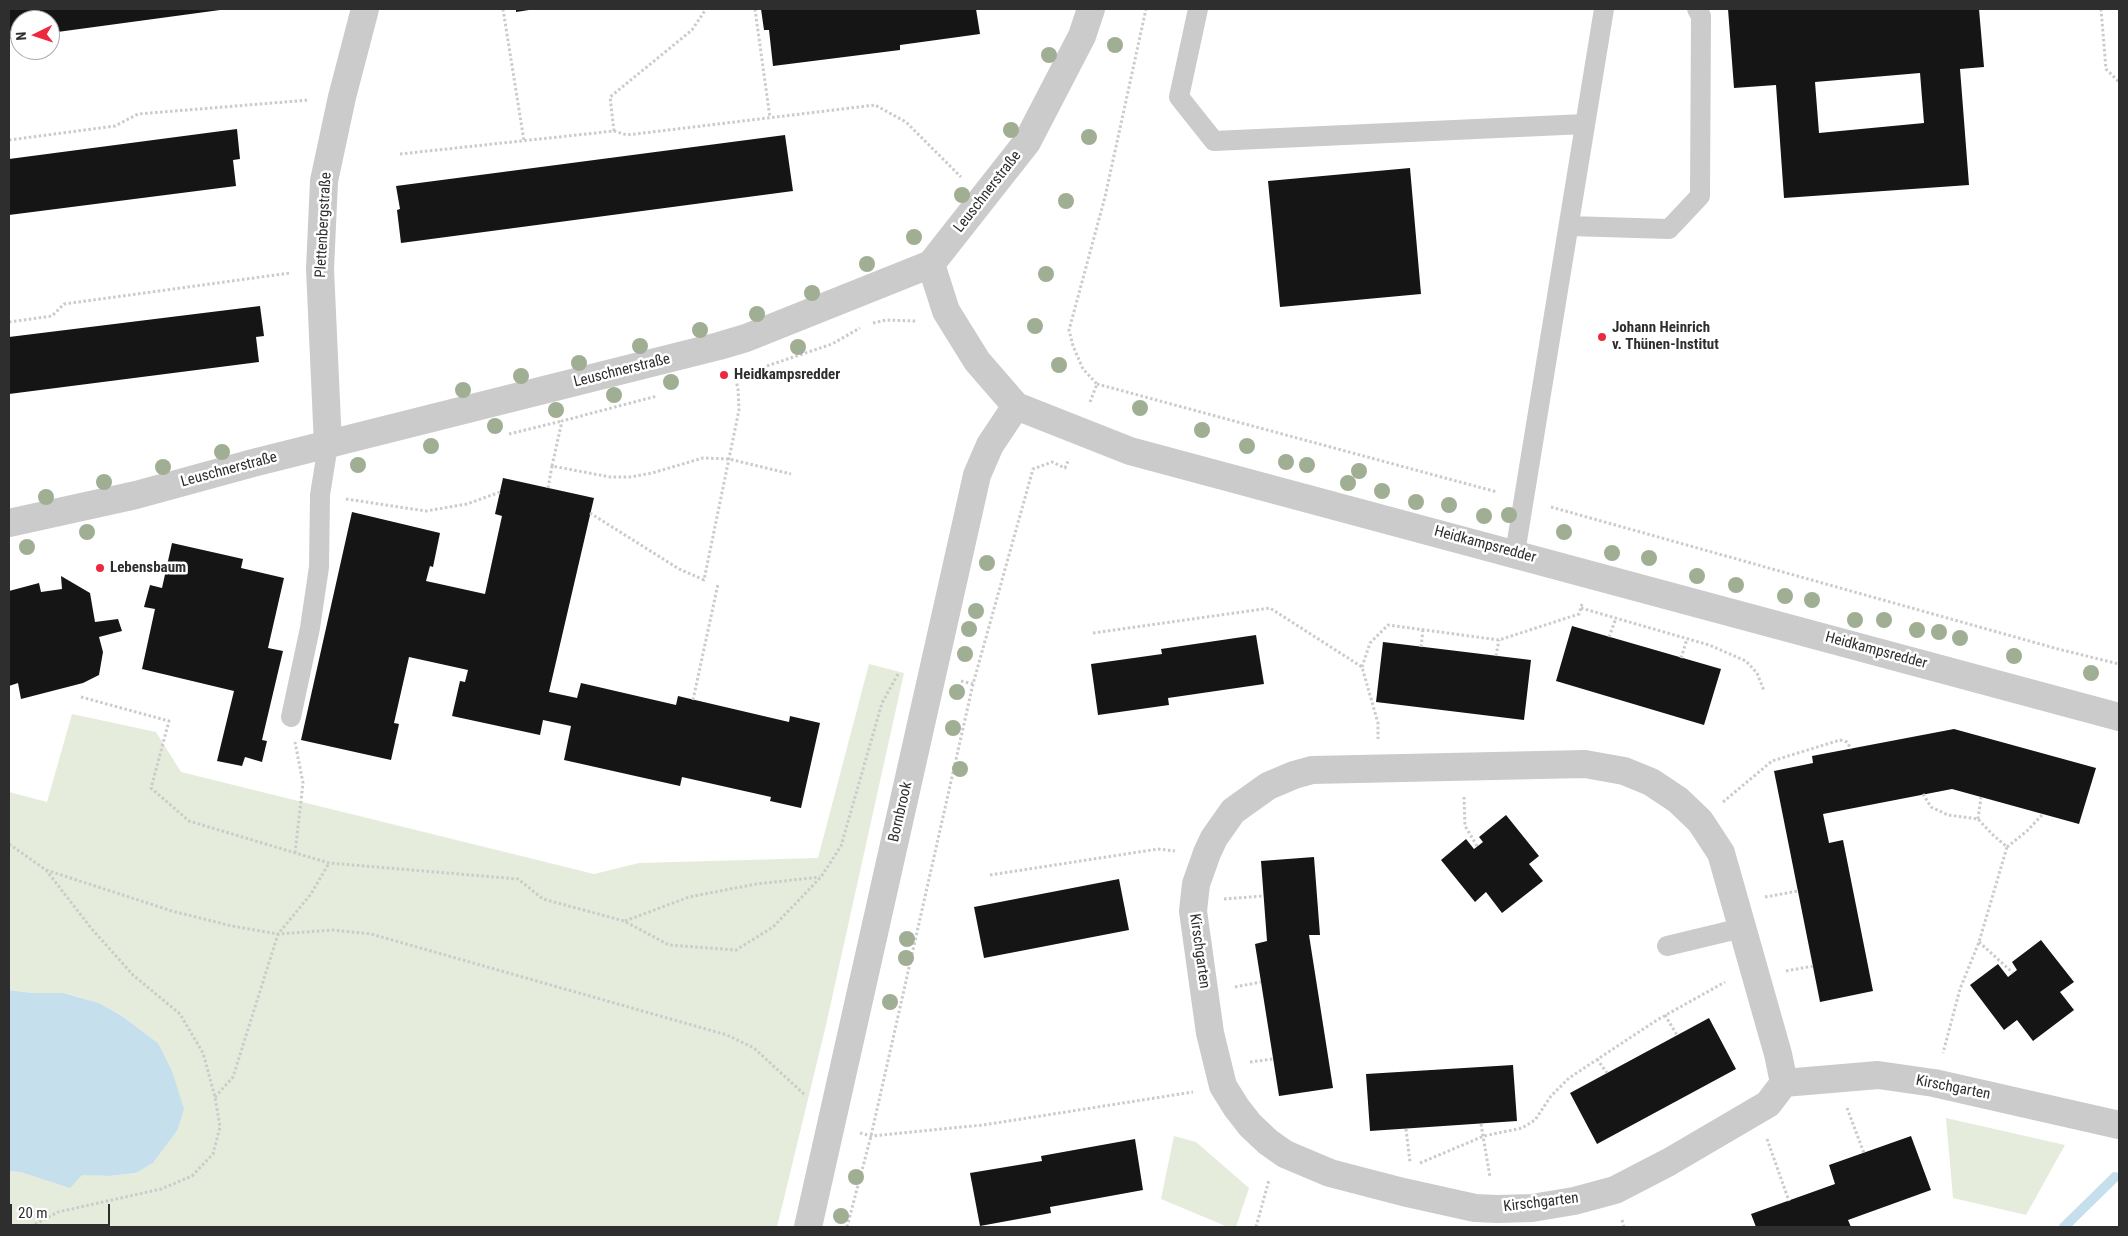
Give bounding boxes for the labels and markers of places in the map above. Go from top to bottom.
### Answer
place label: Johann Heinrich v. Thünen-Institut [1612,319,1719,354]
marker: Johann Heinrich v. Thünen-Institut [1596,331,1608,343]
place label: Heidkampsredder [734,366,840,384]
marker: Heidkampsredder [718,369,730,381]
place label: Lebensbaum [110,559,186,577]
marker: Lebensbaum [94,562,106,574]

